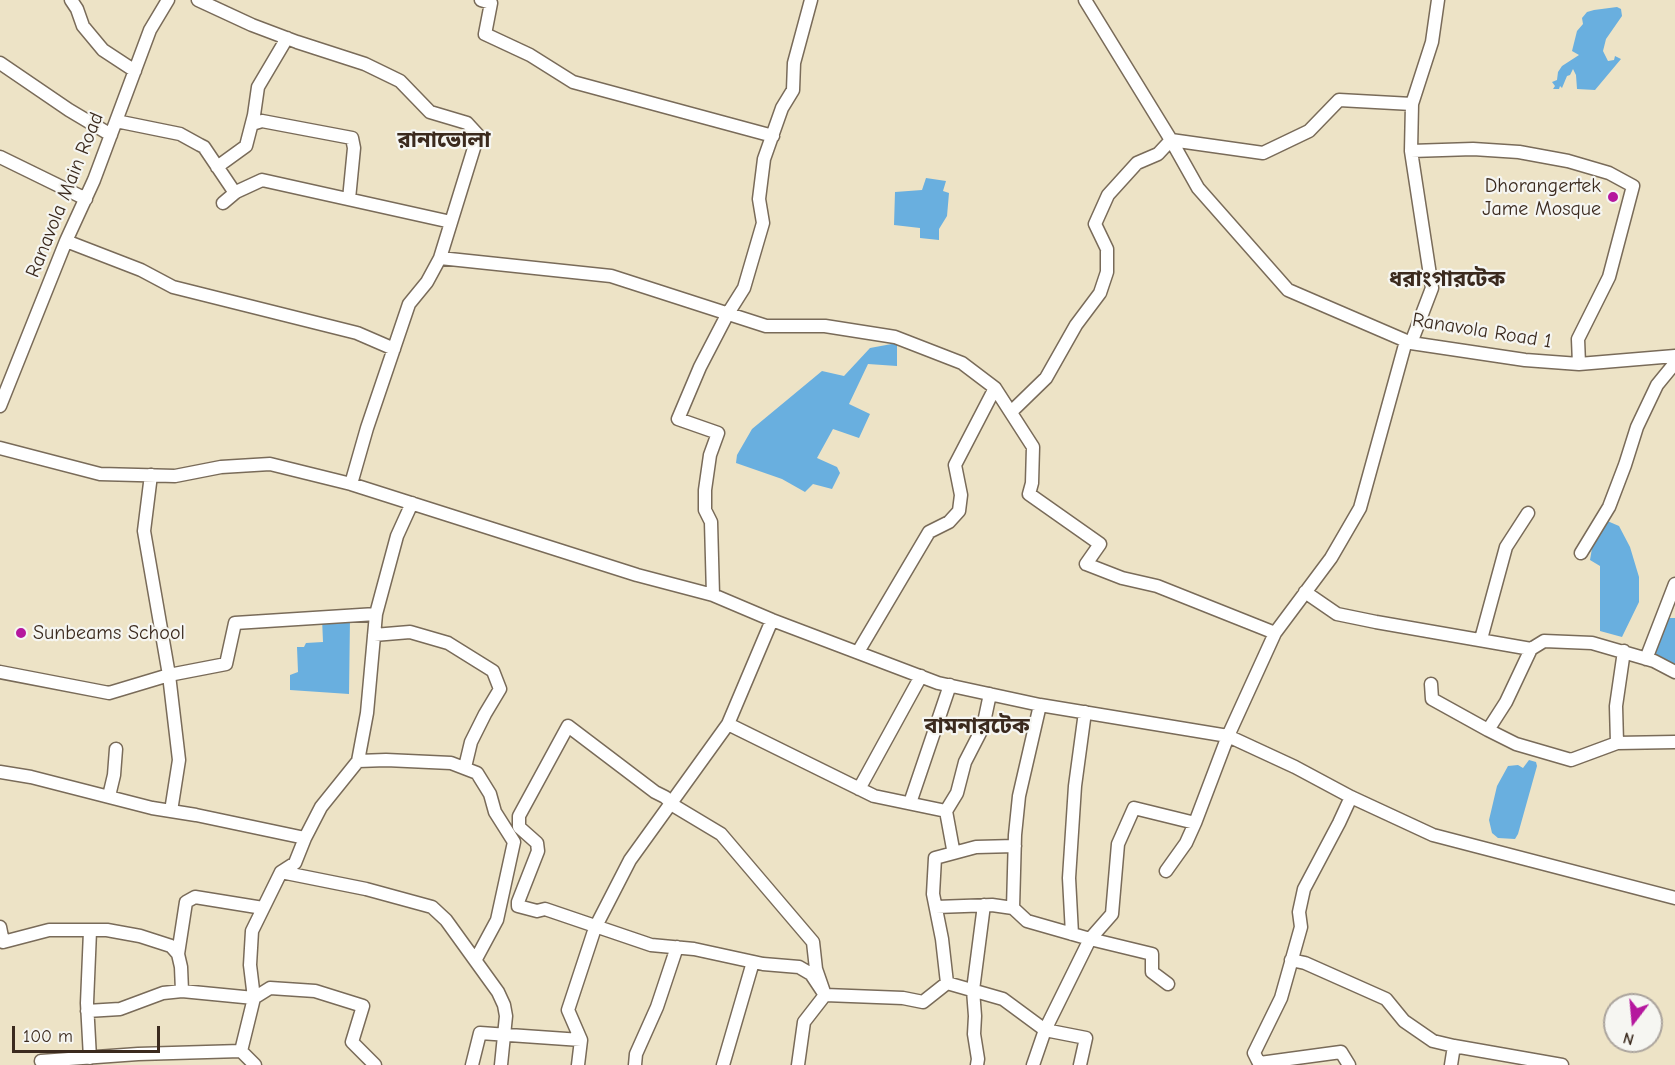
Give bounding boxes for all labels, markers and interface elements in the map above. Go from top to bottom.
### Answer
street label: Ranavola Main Road [21,109,109,281]
district label: রানাভোলা [398,128,490,154]
place label: Dhorangertek Jame Mosque [1482,174,1601,221]
marker: Dhorangertek Jame Mosque [1606,190,1620,204]
district label: ধরাংগারটেক [1389,267,1505,293]
street label: Ranavola Road 1 [1410,308,1554,354]
place label: Sunbeams School [33,621,185,645]
marker: Sunbeams School [14,626,28,640]
district label: বামনারটেক [924,714,1030,740]
north arrow [1603,993,1663,1053]
scale bar [15,1014,164,1052]
text: 100 m [23,1026,73,1047]
text: N [1621,1028,1636,1048]

